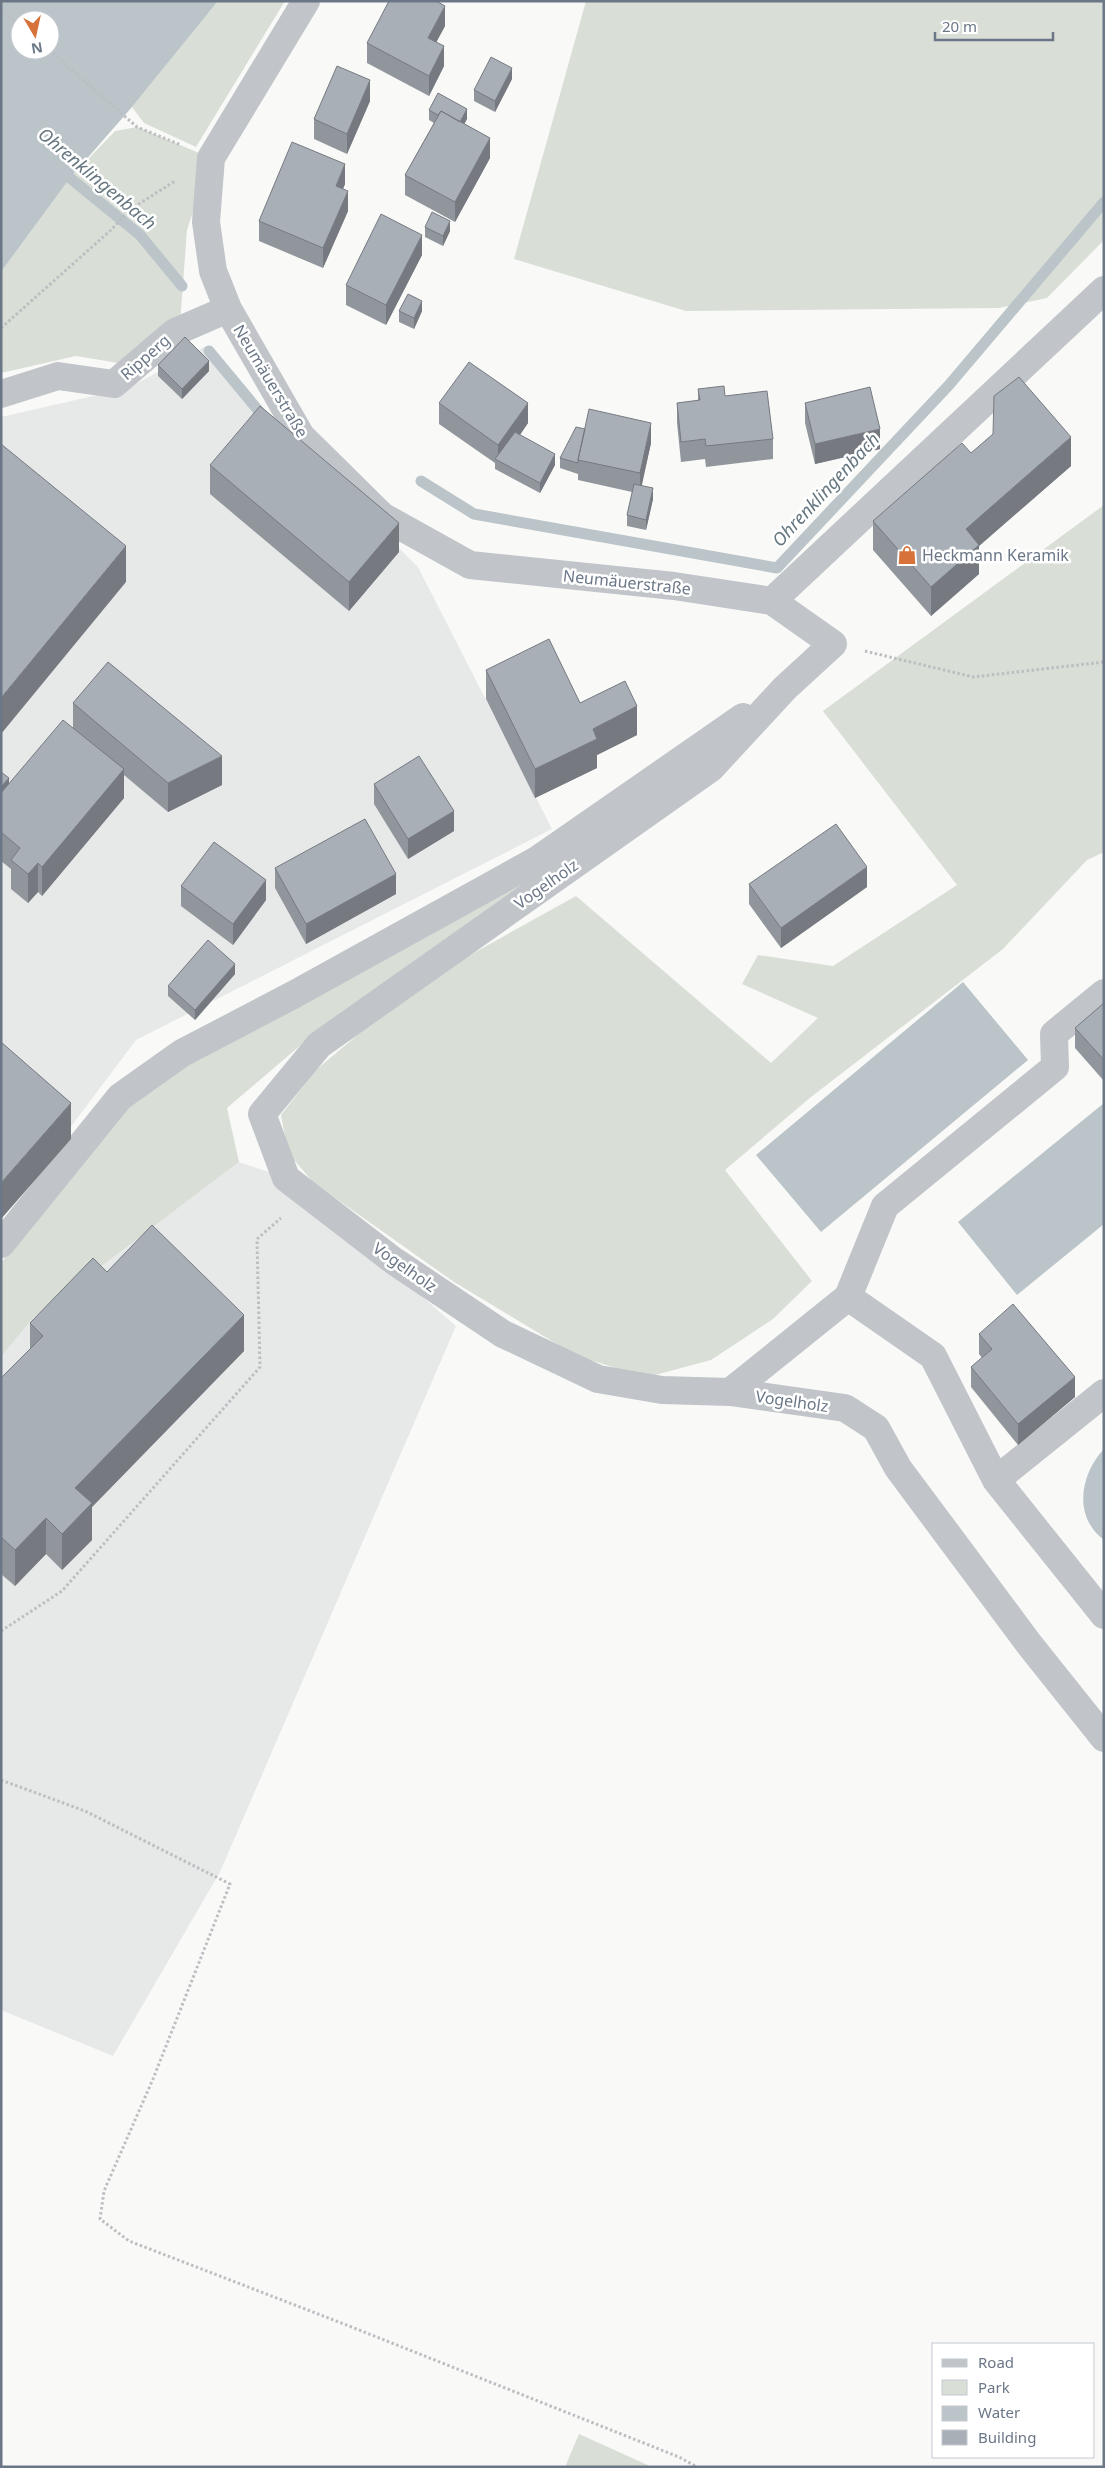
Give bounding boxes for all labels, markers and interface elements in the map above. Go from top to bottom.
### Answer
north arrow [10,10,60,60]
scale bar [935,10,1052,42]
text: 20 m [942,16,977,36]
text: N [30,38,44,59]
water label: Ohrenklingenbach [34,122,162,235]
street label: Neumäuerstraße [229,320,313,442]
street label: Ripperg [115,329,175,385]
water label: Ohrenklingenbach [766,427,884,551]
shop icon: Heckmann Keramik [896,544,918,566]
place label: Heckmann Keramik [922,544,1069,566]
street label: Neumäuerstraße [562,564,692,600]
street label: Vogelholz [510,854,582,914]
street label: Vogelholz [369,1237,441,1297]
street label: Vogelholz [754,1385,830,1417]
legend [932,2343,1095,2458]
text: Road [978,2352,1014,2372]
text: Park [978,2377,1010,2397]
text: Water [978,2402,1020,2422]
text: Building [978,2427,1036,2447]

